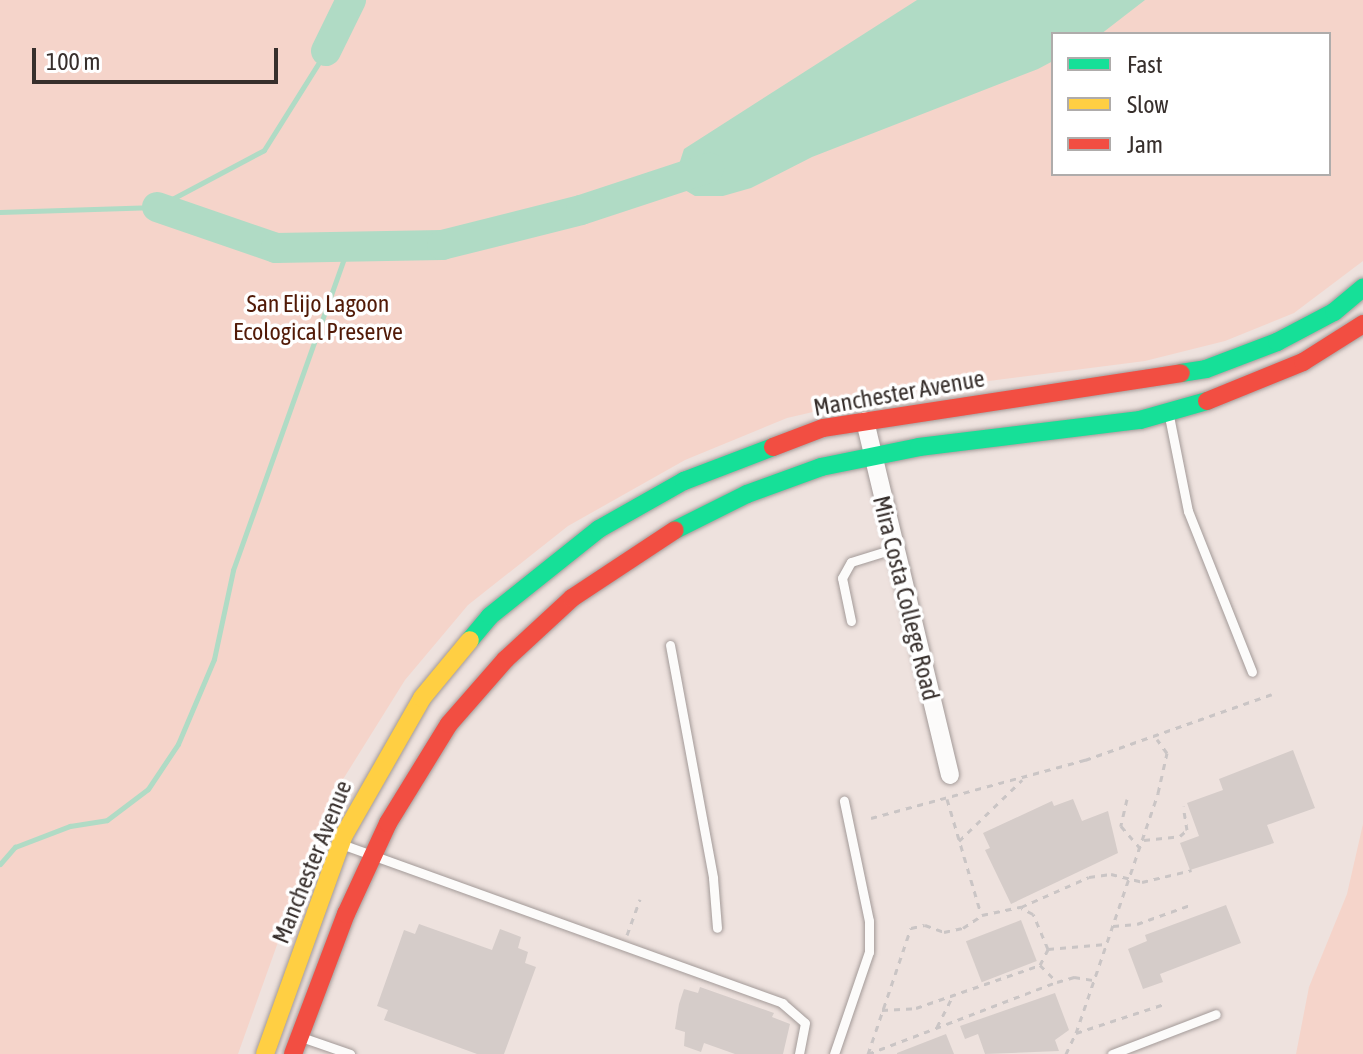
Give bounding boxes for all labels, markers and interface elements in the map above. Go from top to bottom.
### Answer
scale bar [36,32,282,82]
legend [1051,32,1331,176]
text: 100 m [46,48,100,75]
text: Fast [1127,51,1163,78]
text: Slow [1127,91,1169,118]
text: Jam [1127,131,1163,158]
park label: San Elijo Lagoon Ecological Preserve [233,290,403,346]
street label: Manchester Avenue [811,364,987,422]
street label: Mira Costa College Road [867,493,945,703]
street label: Manchester Avenue [266,776,358,948]

